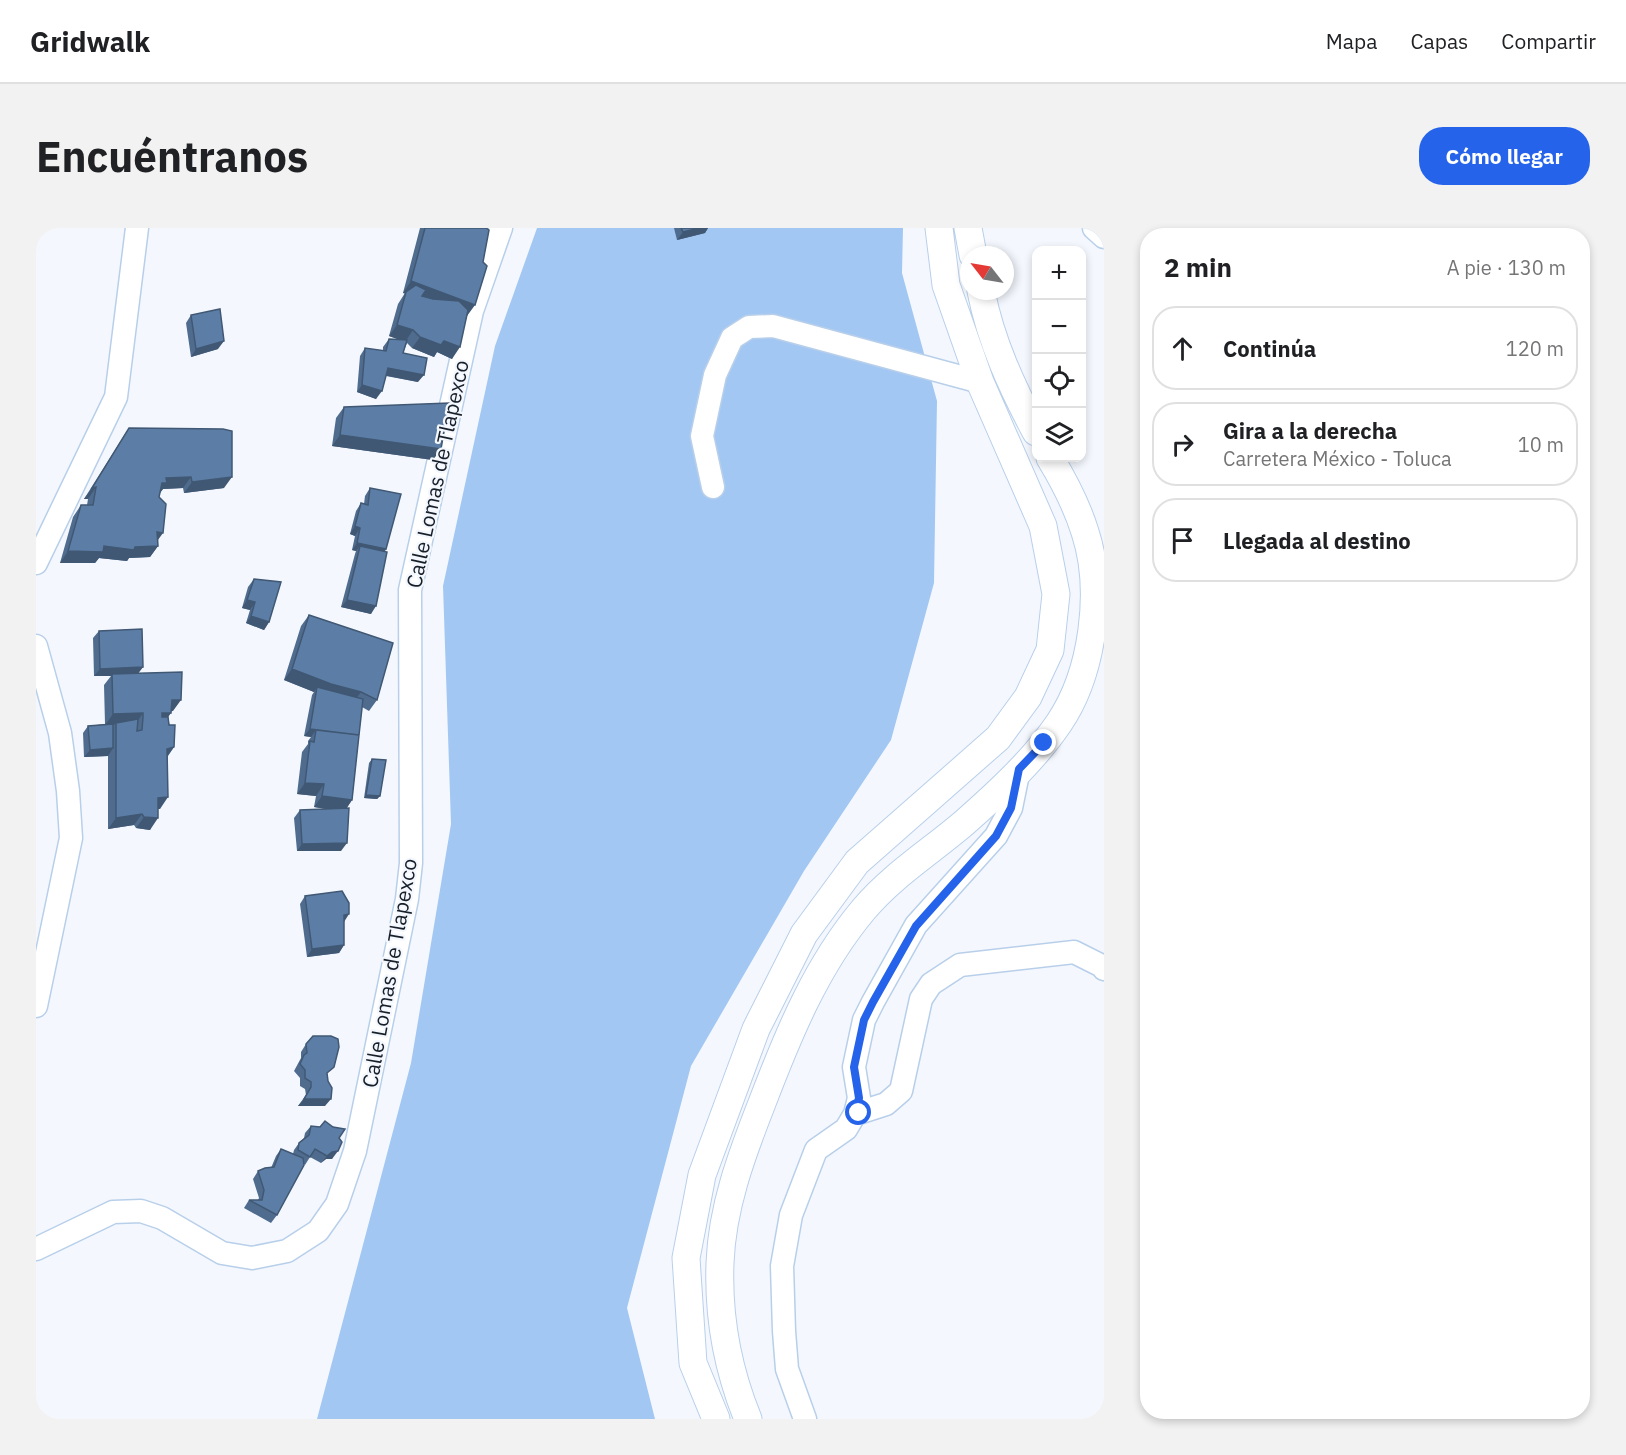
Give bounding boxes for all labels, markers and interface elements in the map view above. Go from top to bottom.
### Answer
text: Gridwalk [30,23,150,60]
text: Mapa [1326,27,1377,55]
text: Capas [1410,27,1468,55]
text: Compartir [1501,27,1596,55]
button: Cómo llegar [1419,127,1590,185]
text: Encuéntranos [36,129,308,184]
north arrow [960,246,1014,300]
map controls [1032,246,1086,462]
button: + [1032,246,1086,300]
text: 2 min [1164,250,1232,284]
text: A pie · 130 m [1447,254,1566,281]
button: − [1032,300,1086,354]
icon: ahead [1166,332,1199,365]
text: Continúa [1223,334,1316,363]
text: 120 m [1506,335,1564,362]
button: locate [1032,354,1086,408]
street label: Calle Lomas de Tlapexco [399,357,475,591]
button: layers [1032,408,1086,462]
text: Gira a la derecha [1223,416,1397,445]
icon: right [1166,428,1199,461]
text: 10 m [1518,431,1564,458]
text: Carretera México - Toluca [1223,445,1452,472]
icon: arrive [1166,524,1199,557]
text: Llegada al destino [1223,526,1411,555]
route end [1030,729,1056,755]
street label: Calle Lomas de Tlapexco [355,856,423,1090]
route start [845,1099,871,1125]

